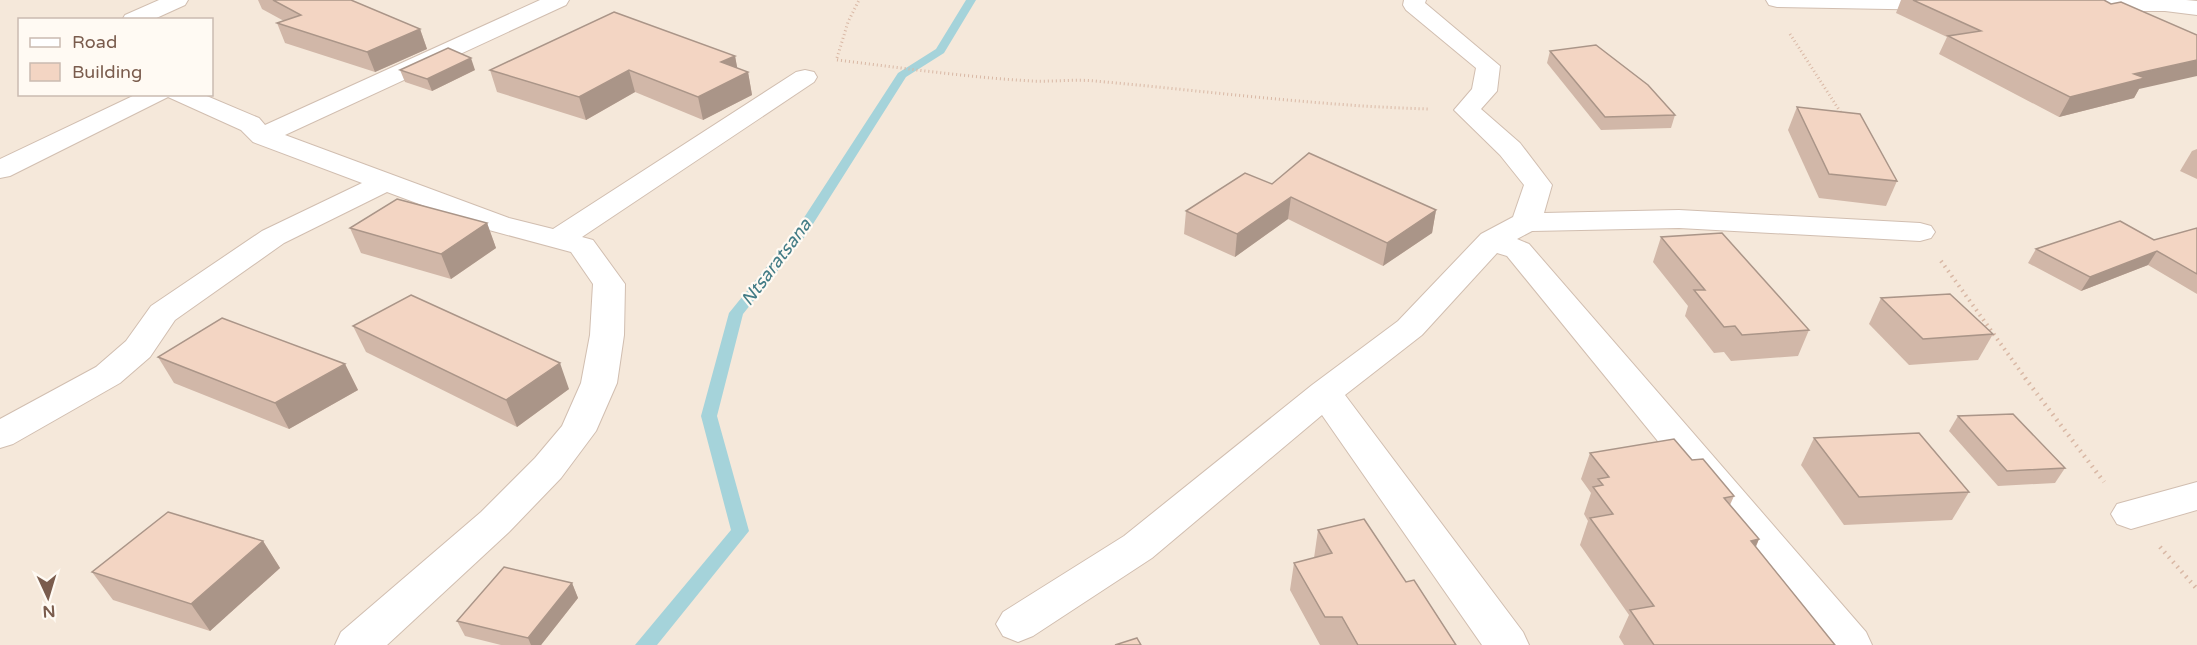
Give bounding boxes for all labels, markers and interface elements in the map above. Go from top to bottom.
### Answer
legend [18,18,213,96]
text: Road [72,31,117,53]
text: Building [72,61,142,83]
water label: Ntsaratsana [736,213,816,310]
north arrow [18,567,78,627]
text: N [42,601,56,621]

